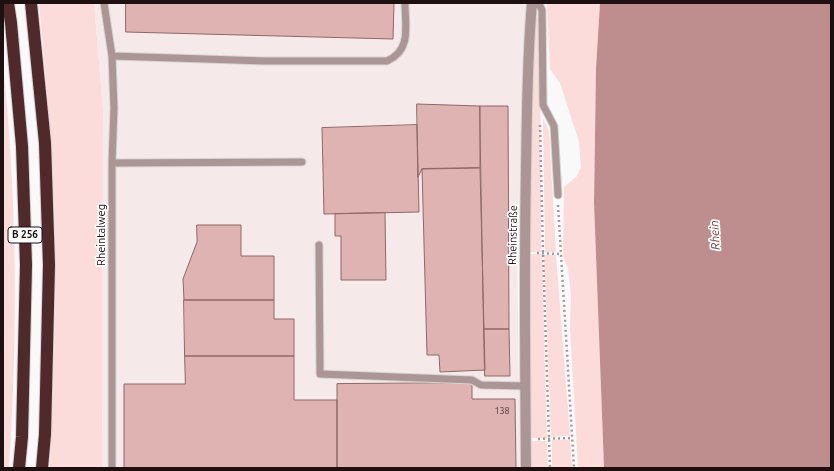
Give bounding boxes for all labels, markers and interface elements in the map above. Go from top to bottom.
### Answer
street label: Rheintalweg [94,204,108,266]
street label: Rheinstraße [506,205,520,265]
water label: Rhein [707,220,723,250]
road number: B 256 [8,227,42,243]
house number: 138 [494,406,510,416]

